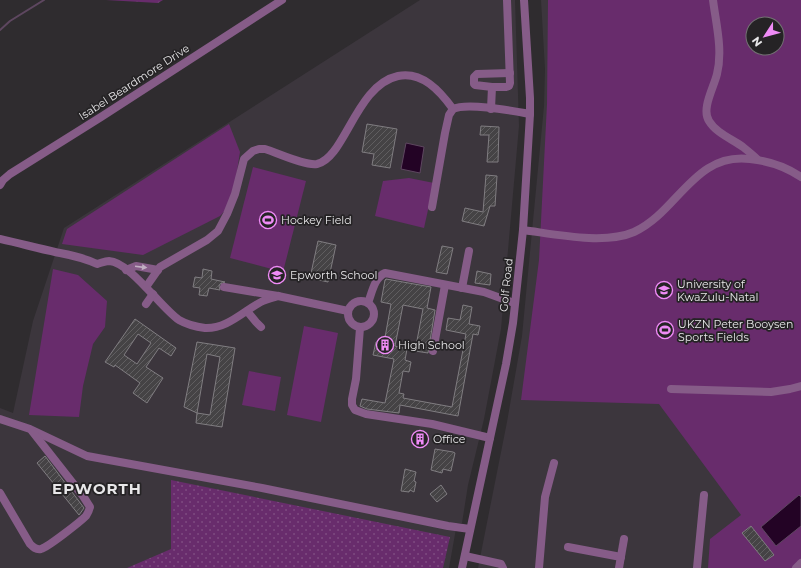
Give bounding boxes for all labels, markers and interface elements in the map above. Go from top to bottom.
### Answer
north arrow [745,16,785,56]
text: N [749,34,765,50]
street label: Isabel Beardmore Drive [76,41,192,123]
sports icon: Hockey Field [258,210,278,230]
place label: Hockey Field [281,213,352,227]
street label: Golf Road [496,258,516,312]
one-way arrow [135,264,148,270]
school or university icon: Epworth School [267,265,287,285]
place label: Epworth School [290,268,377,282]
place label: University of KwaZulu-Natal [677,277,759,304]
school or university icon: University of KwaZulu-Natal [654,280,674,300]
place label: UKZN Peter Booysen Sports Fields [678,317,793,344]
sports icon: UKZN Peter Booysen Sports Fields [655,320,675,340]
building icon: High School [375,335,395,355]
place label: High School [398,338,465,352]
building icon: Office [410,429,430,449]
place label: Office [433,432,466,446]
district label: EPWORTH [52,479,142,498]

